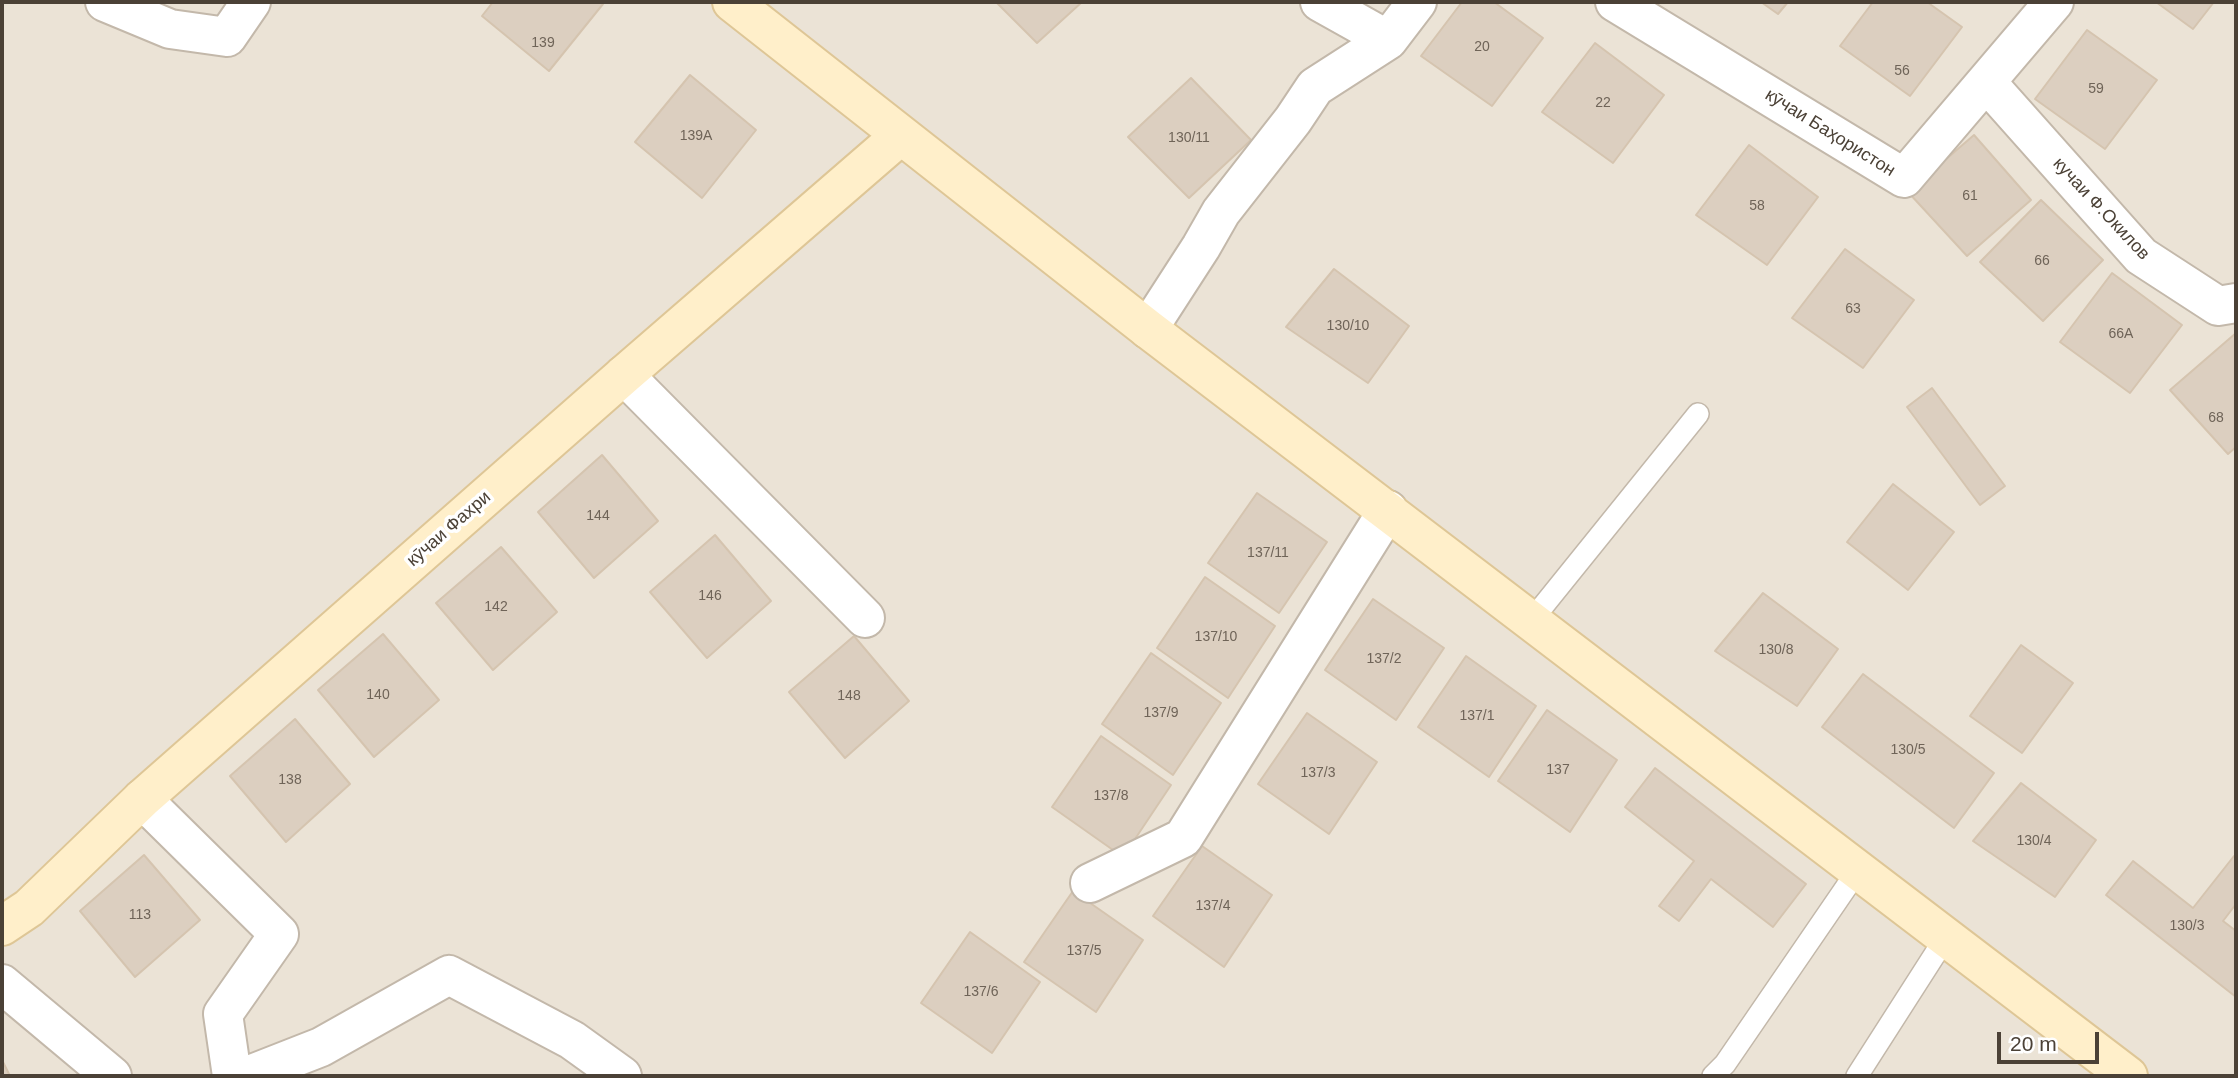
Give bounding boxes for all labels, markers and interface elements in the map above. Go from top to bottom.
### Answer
house number: 139 [531,35,555,51]
house number: 20 [1474,39,1490,55]
house number: 56 [1894,63,1910,79]
house number: 59 [2088,81,2104,97]
street label: кӯчаи Баҳористон [1761,84,1899,182]
house number: 22 [1595,95,1611,111]
house number: 139А [680,128,712,144]
house number: 130/11 [1168,130,1210,146]
street label: кучаи Ф.Окилов [2048,153,2154,265]
house number: 61 [1962,188,1978,204]
house number: 58 [1749,198,1765,214]
house number: 66 [2034,253,2050,269]
house number: 63 [1845,301,1861,317]
house number: 130/10 [1327,318,1369,334]
house number: 66А [2109,326,2133,342]
house number: 68 [2208,410,2224,426]
street label: кӯчаи Фахри [403,487,495,571]
house number: 144 [586,508,610,524]
house number: 137/11 [1247,545,1289,561]
house number: 146 [698,588,722,604]
house number: 142 [484,599,508,615]
house number: 137/10 [1195,629,1237,645]
house number: 130/8 [1758,642,1794,658]
house number: 137/2 [1366,651,1402,667]
house number: 140 [366,687,390,703]
house number: 148 [837,688,861,704]
house number: 137/9 [1143,705,1179,721]
house number: 137/1 [1459,708,1495,724]
house number: 130/5 [1890,742,1926,758]
house number: 137 [1546,762,1570,778]
house number: 137/3 [1300,765,1336,781]
house number: 138 [278,772,302,788]
house number: 137/8 [1093,788,1129,804]
house number: 130/4 [2016,833,2052,849]
house number: 137/4 [1195,898,1231,914]
house number: 113 [129,907,151,923]
house number: 130/3 [2169,918,2205,934]
house number: 137/5 [1066,943,1102,959]
house number: 137/6 [963,984,999,1000]
scale bar [2000,1018,2102,1062]
text: 20 m [2010,1032,2057,1055]

